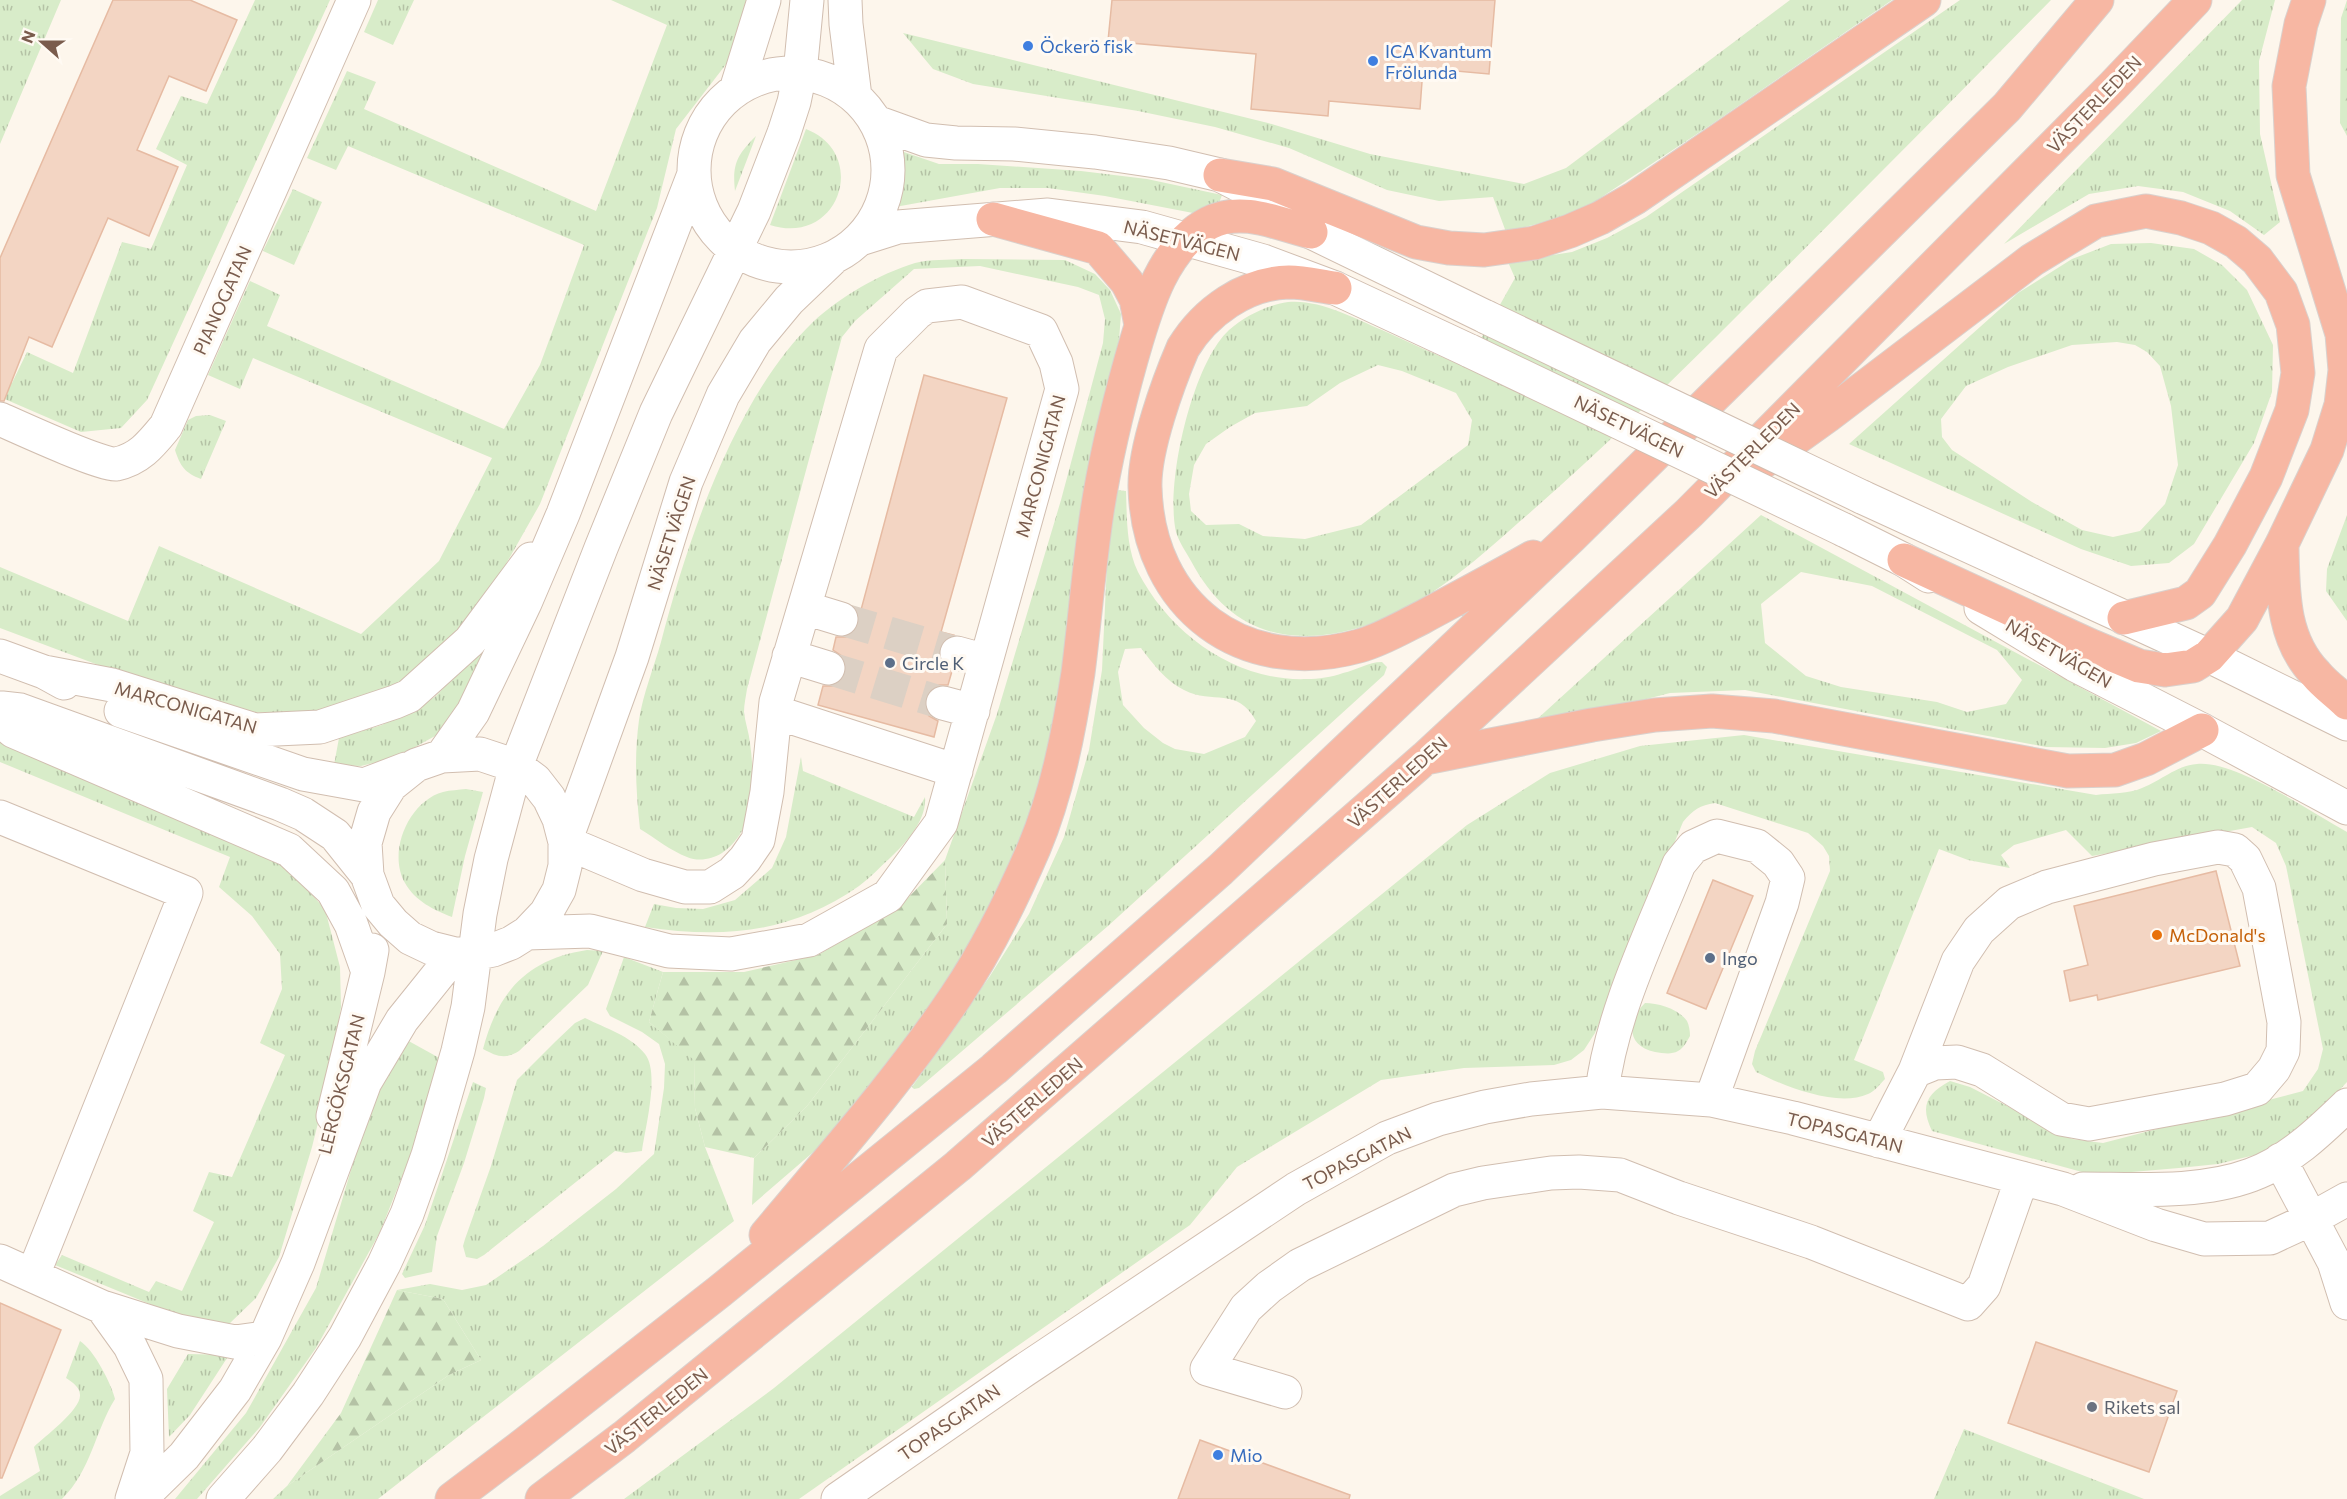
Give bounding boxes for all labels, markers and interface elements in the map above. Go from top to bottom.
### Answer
north arrow [12,12,72,72]
text: N [17,27,39,45]
place label: Öckerö fisk [1040,35,1133,57]
marker: Öckerö fisk [1021,39,1035,53]
place label: ICA Kvantum Frölunda [1385,40,1492,83]
street label: VÄSTERLEDEN [2042,51,2146,157]
marker: ICA Kvantum Frölunda [1366,54,1380,68]
street label: NÄSETVÄGEN [1122,215,1242,265]
street label: PIANOGATAN [188,242,256,358]
street label: NÄSETVÄGEN [1571,390,1687,462]
street label: MARCONIGATAN [1010,392,1070,540]
street label: VÄSTERLEDEN [1699,397,1805,503]
street label: NÄSETVÄGEN [642,473,700,593]
street label: NÄSETVÄGEN [2002,614,2116,692]
place label: Circle K [902,652,964,674]
marker: Circle K [883,656,897,670]
street label: MARCONIGATAN [112,676,260,738]
street label: VÄSTERLEDEN [1343,731,1451,833]
place label: McDonald's [2169,924,2266,946]
marker: McDonald's [2150,928,2164,942]
place label: Ingo [1722,947,1758,969]
marker: Ingo [1703,951,1717,965]
street label: LERGÖKSGATAN [313,1012,369,1156]
street label: VÄSTERLEDEN [977,1052,1087,1152]
street label: TOPASGATAN [1785,1107,1905,1157]
street label: TOPASGATAN [1299,1121,1415,1195]
street label: VÄSTERLEDEN [600,1363,712,1459]
street label: TOPASGATAN [894,1379,1004,1465]
place label: Rikets sal [2104,1396,2181,1418]
marker: Rikets sal [2085,1400,2099,1414]
place label: Mio [1230,1444,1263,1466]
marker: Mio [1211,1448,1225,1462]

